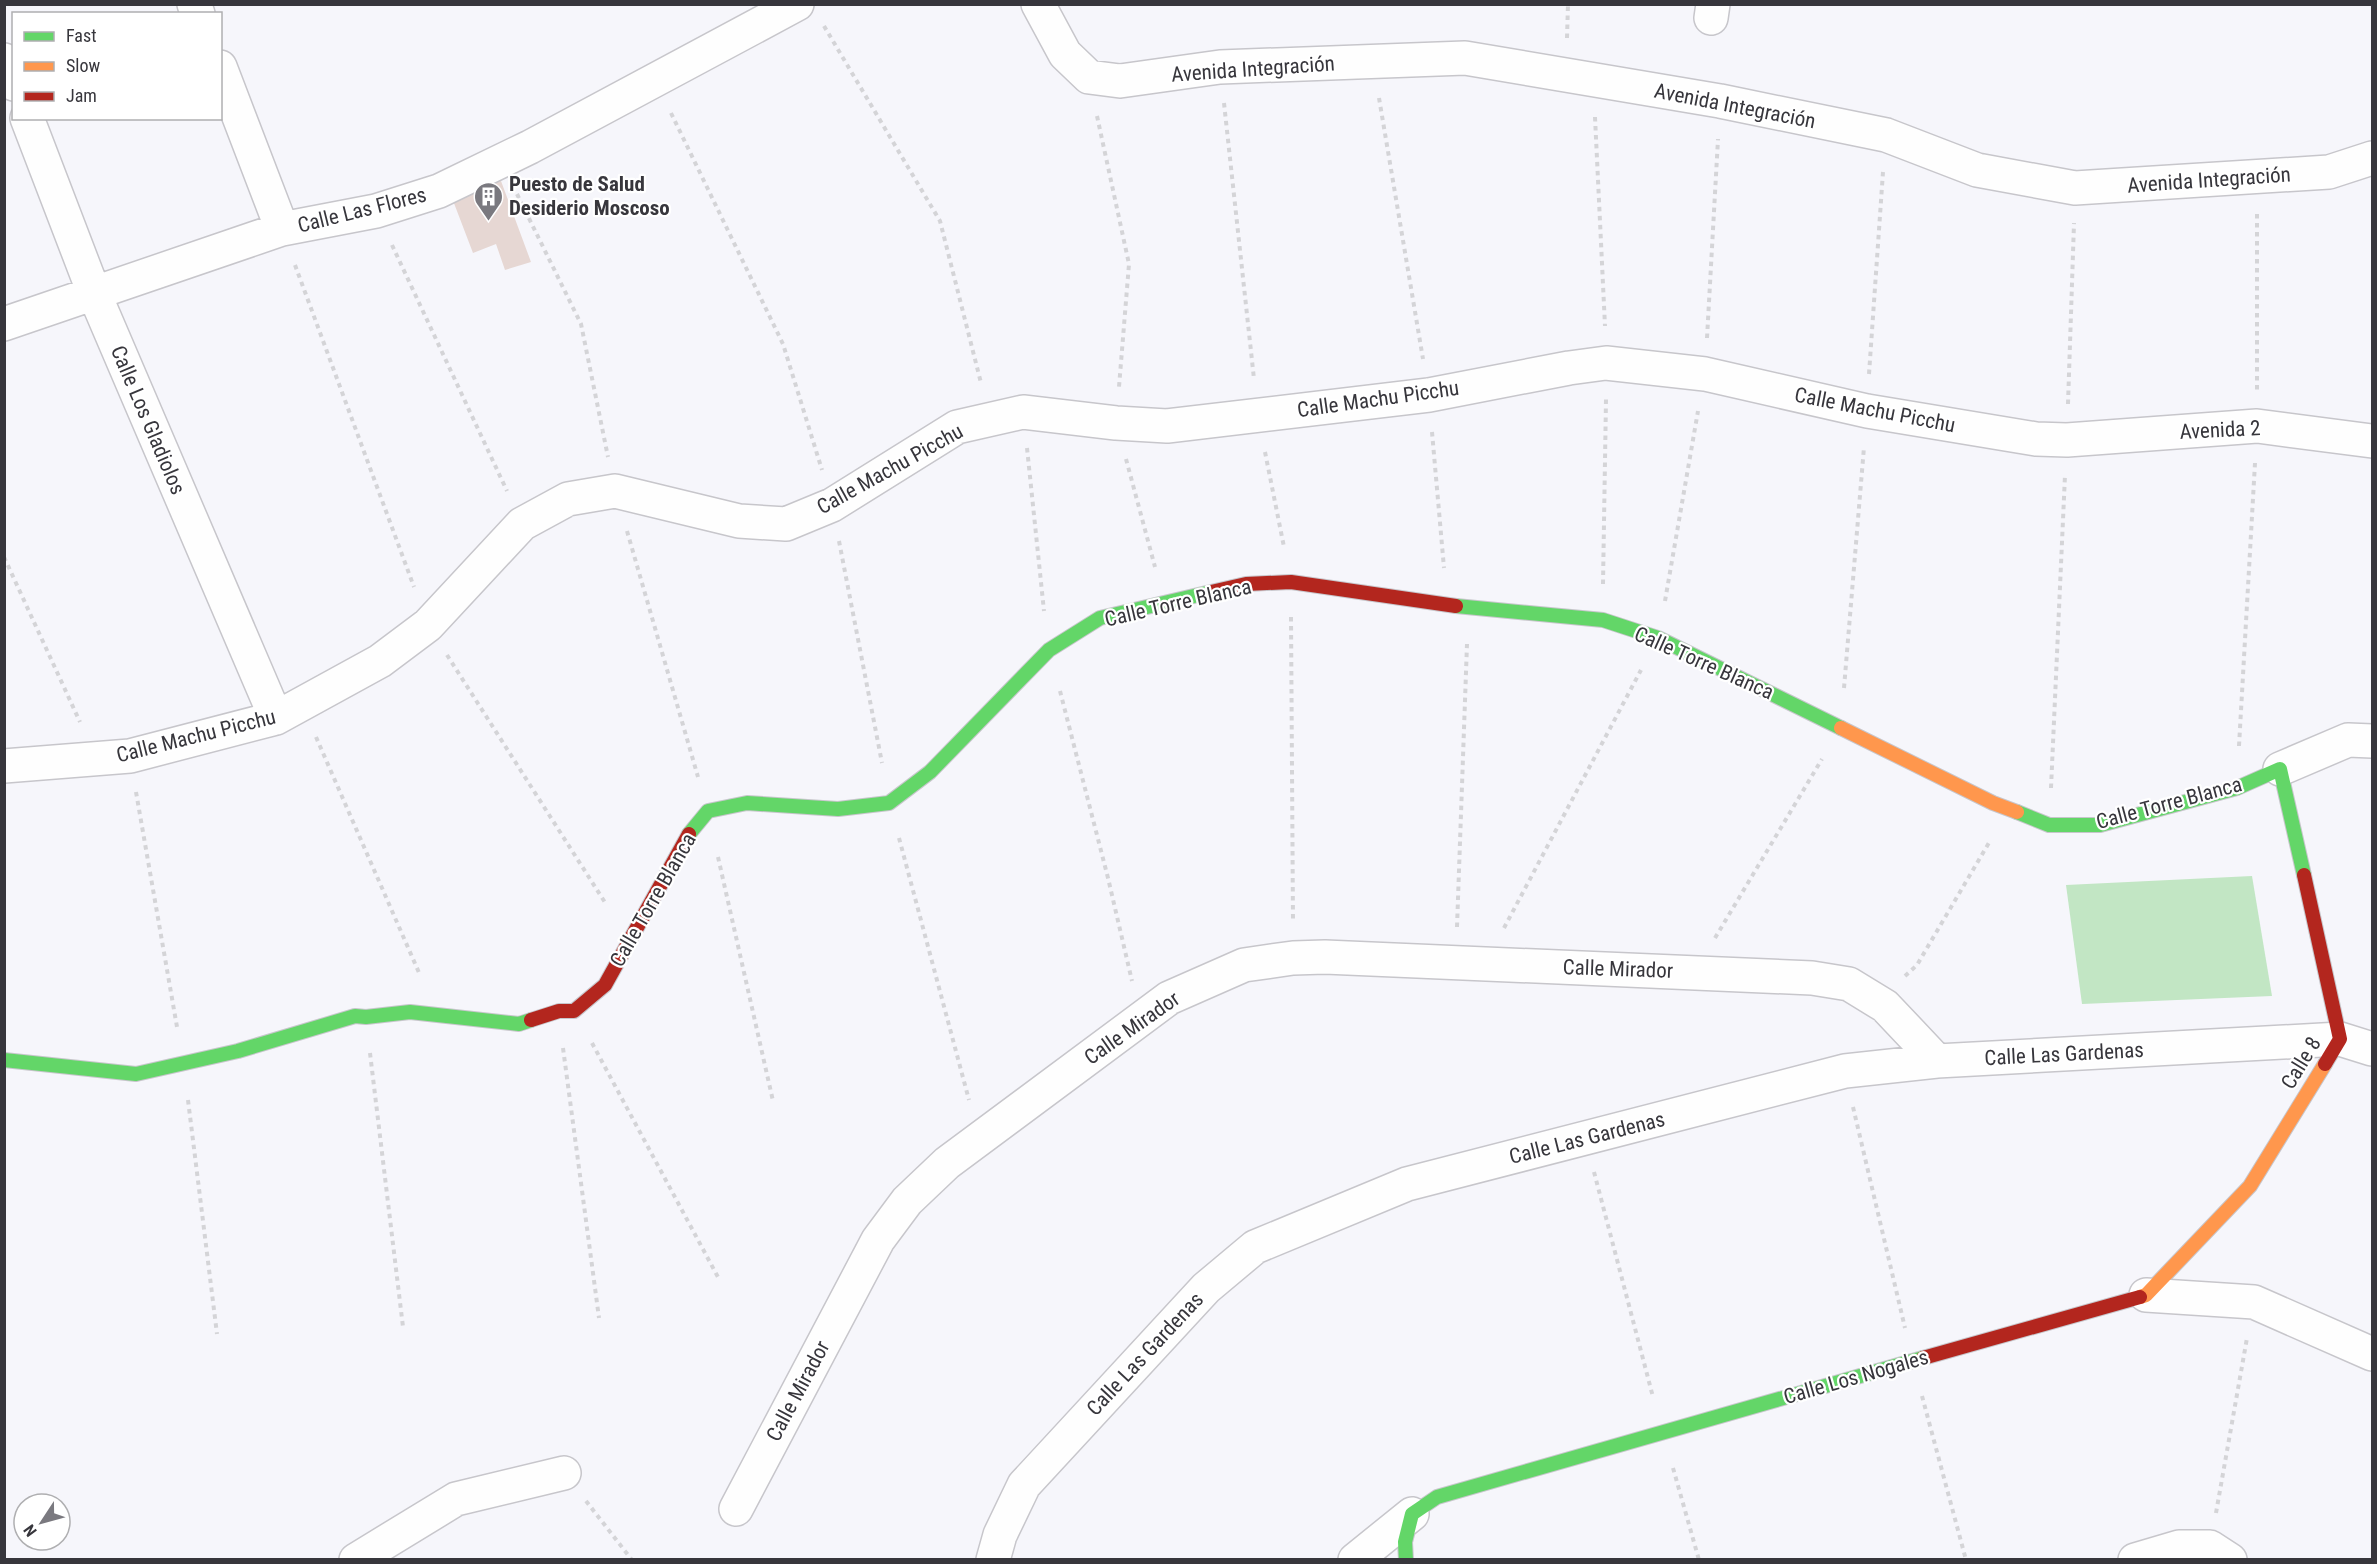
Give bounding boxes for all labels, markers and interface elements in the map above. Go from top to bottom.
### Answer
legend [12,12,222,120]
text: Fast [66,25,97,46]
street label: Avenida Integración [1171,51,1335,87]
text: Slow [66,55,101,76]
street label: Avenida Integración [1652,79,1818,133]
text: Jam [66,85,97,106]
street label: Avenida Integración [2127,162,2291,198]
place label: Puesto de Salud Desiderio Moscoso [509,172,670,220]
building icon: Puesto de Salud Desiderio Moscoso [472,180,504,222]
street label: Calle Las Flores [295,182,429,238]
street label: Calle Los Gladiolos [106,342,190,498]
street label: Calle Machu Picchu [1296,376,1460,422]
street label: Calle Machu Picchu [1793,383,1957,437]
street label: Avenida 2 [2179,416,2261,444]
street label: Calle Machu Picchu [813,419,967,519]
street label: Calle Torre Blanca [1102,574,1254,632]
street label: Calle Torre Blanca [1631,622,1777,704]
street label: Calle Machu Picchu [114,705,278,767]
street label: Calle Torre Blanca [2094,772,2244,834]
street label: Calle Torre Blanca [605,829,701,971]
street label: Calle Mirador [1562,955,1674,983]
street label: Calle Mirador [1080,987,1184,1069]
street label: Calle 8 [2276,1033,2326,1093]
street label: Calle Las Gardenas [1984,1038,2144,1070]
street label: Calle Las Gardenas [1507,1107,1667,1169]
street label: Calle Las Gardenas [1082,1288,1208,1420]
street label: Calle Mirador [761,1337,835,1445]
street label: Calle Los Nogales [1781,1345,1931,1409]
north arrow [12,1492,72,1552]
text: N [20,1521,41,1540]

